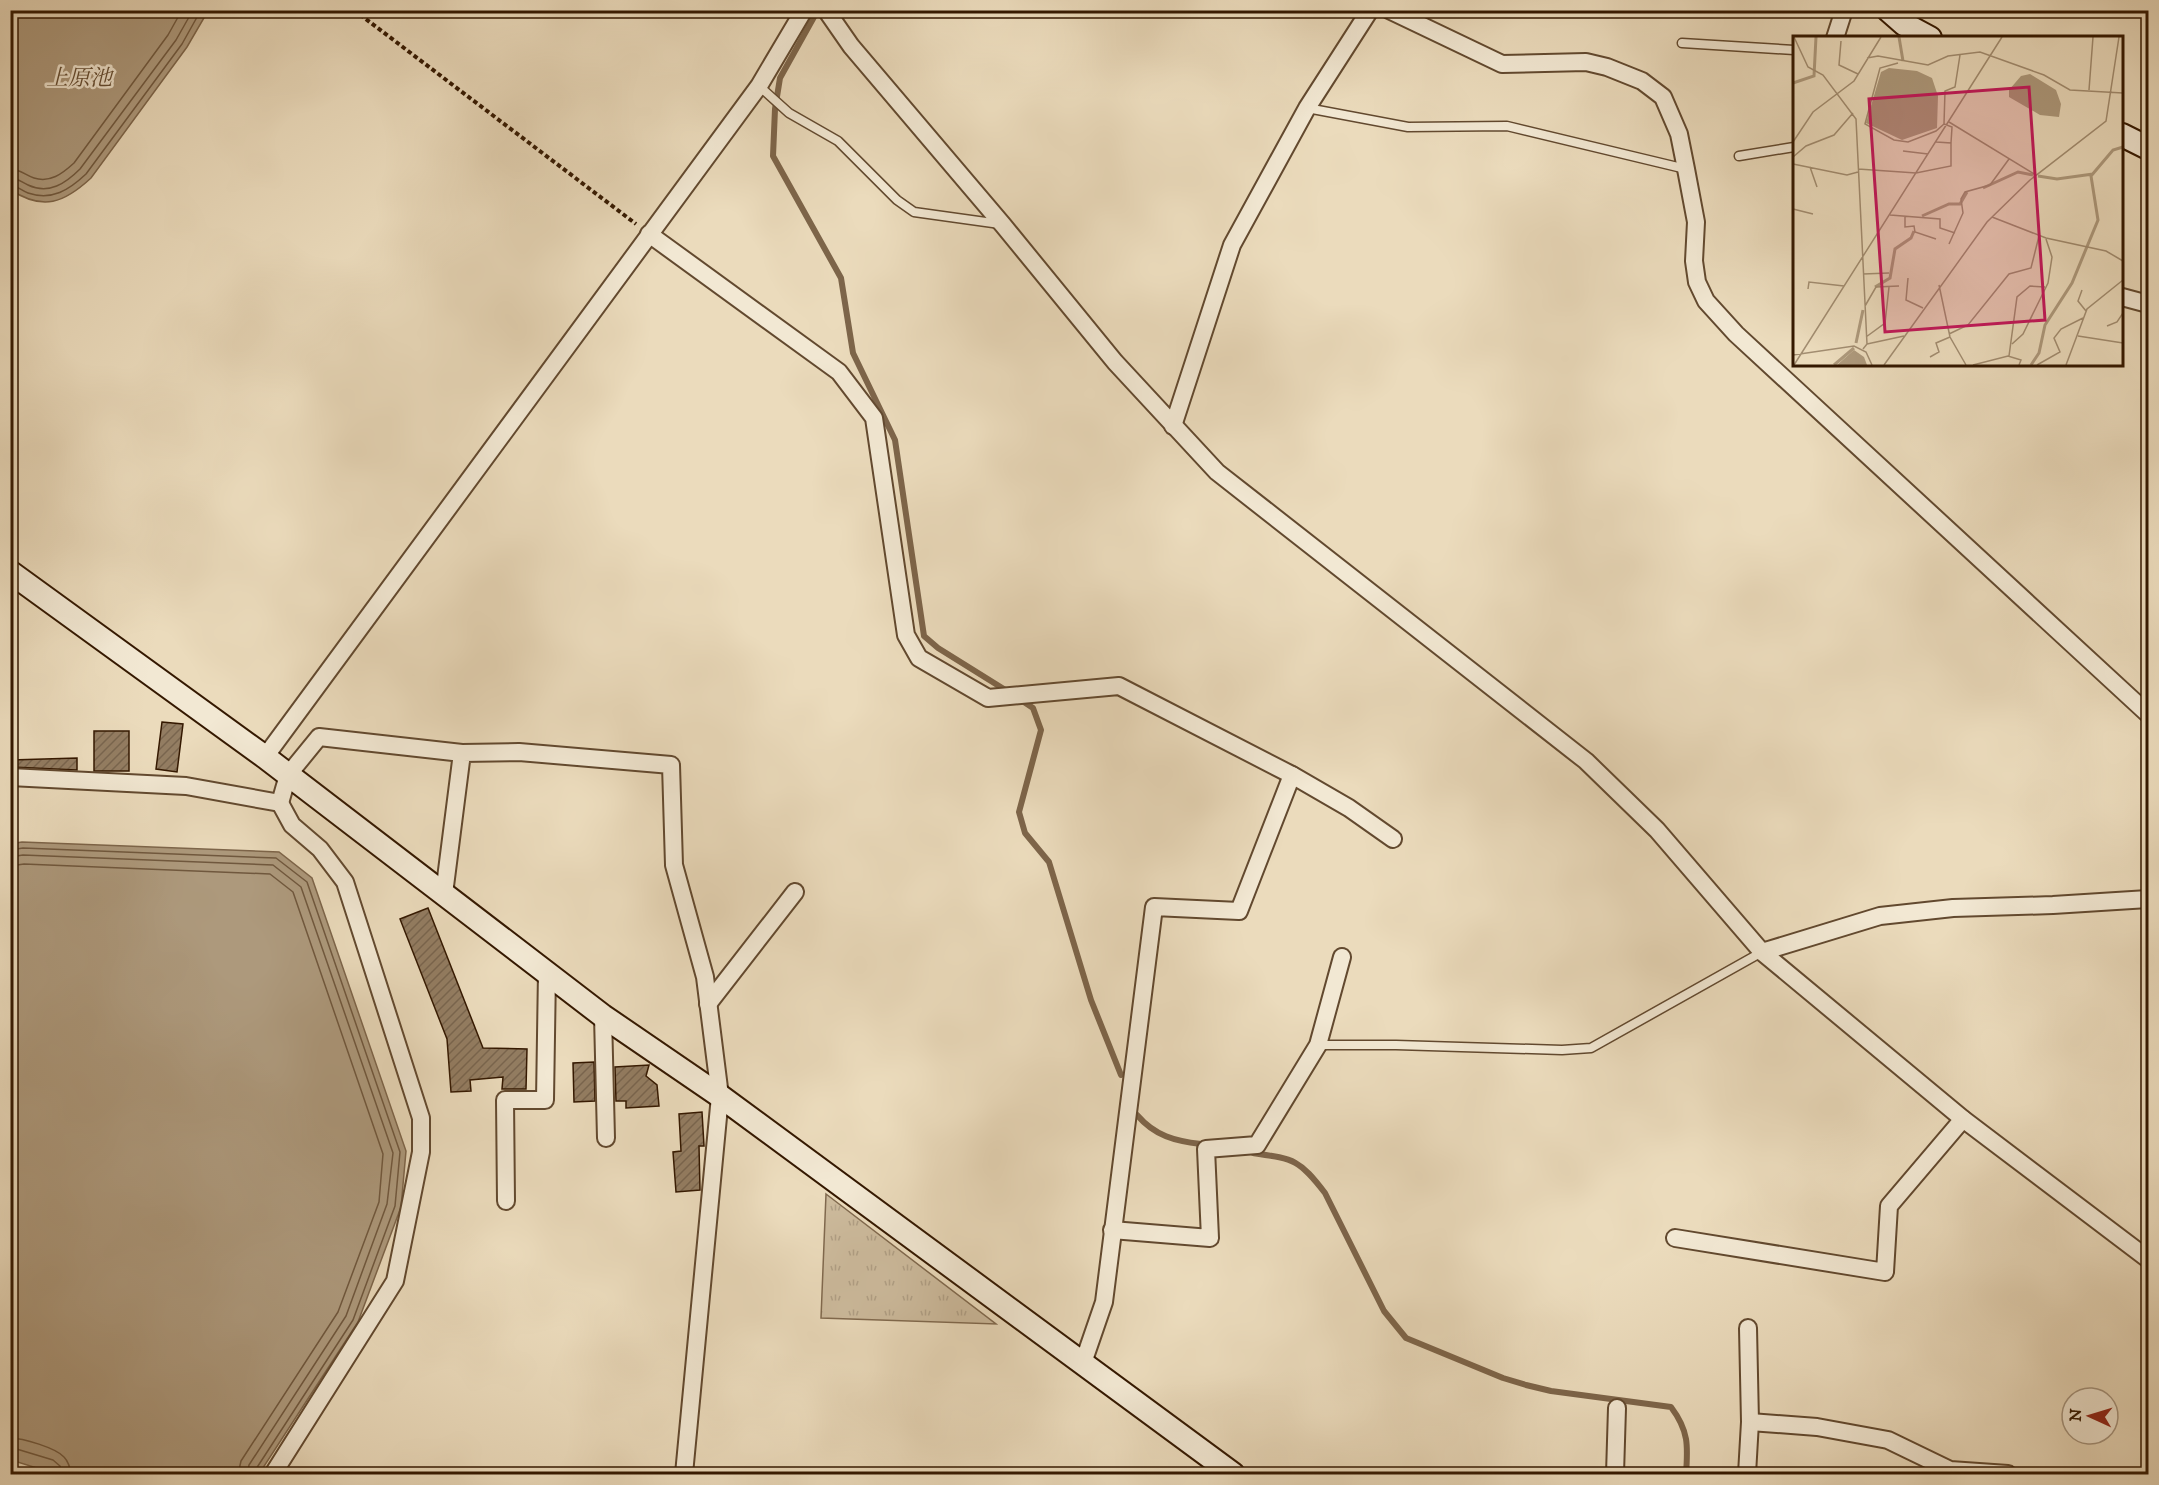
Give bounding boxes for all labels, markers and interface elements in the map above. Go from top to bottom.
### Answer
inset map [1793,36,2123,366]
water label: 上原池 [46,65,115,92]
north arrow [2060,1386,2120,1446]
text: N [2066,1408,2086,1422]

